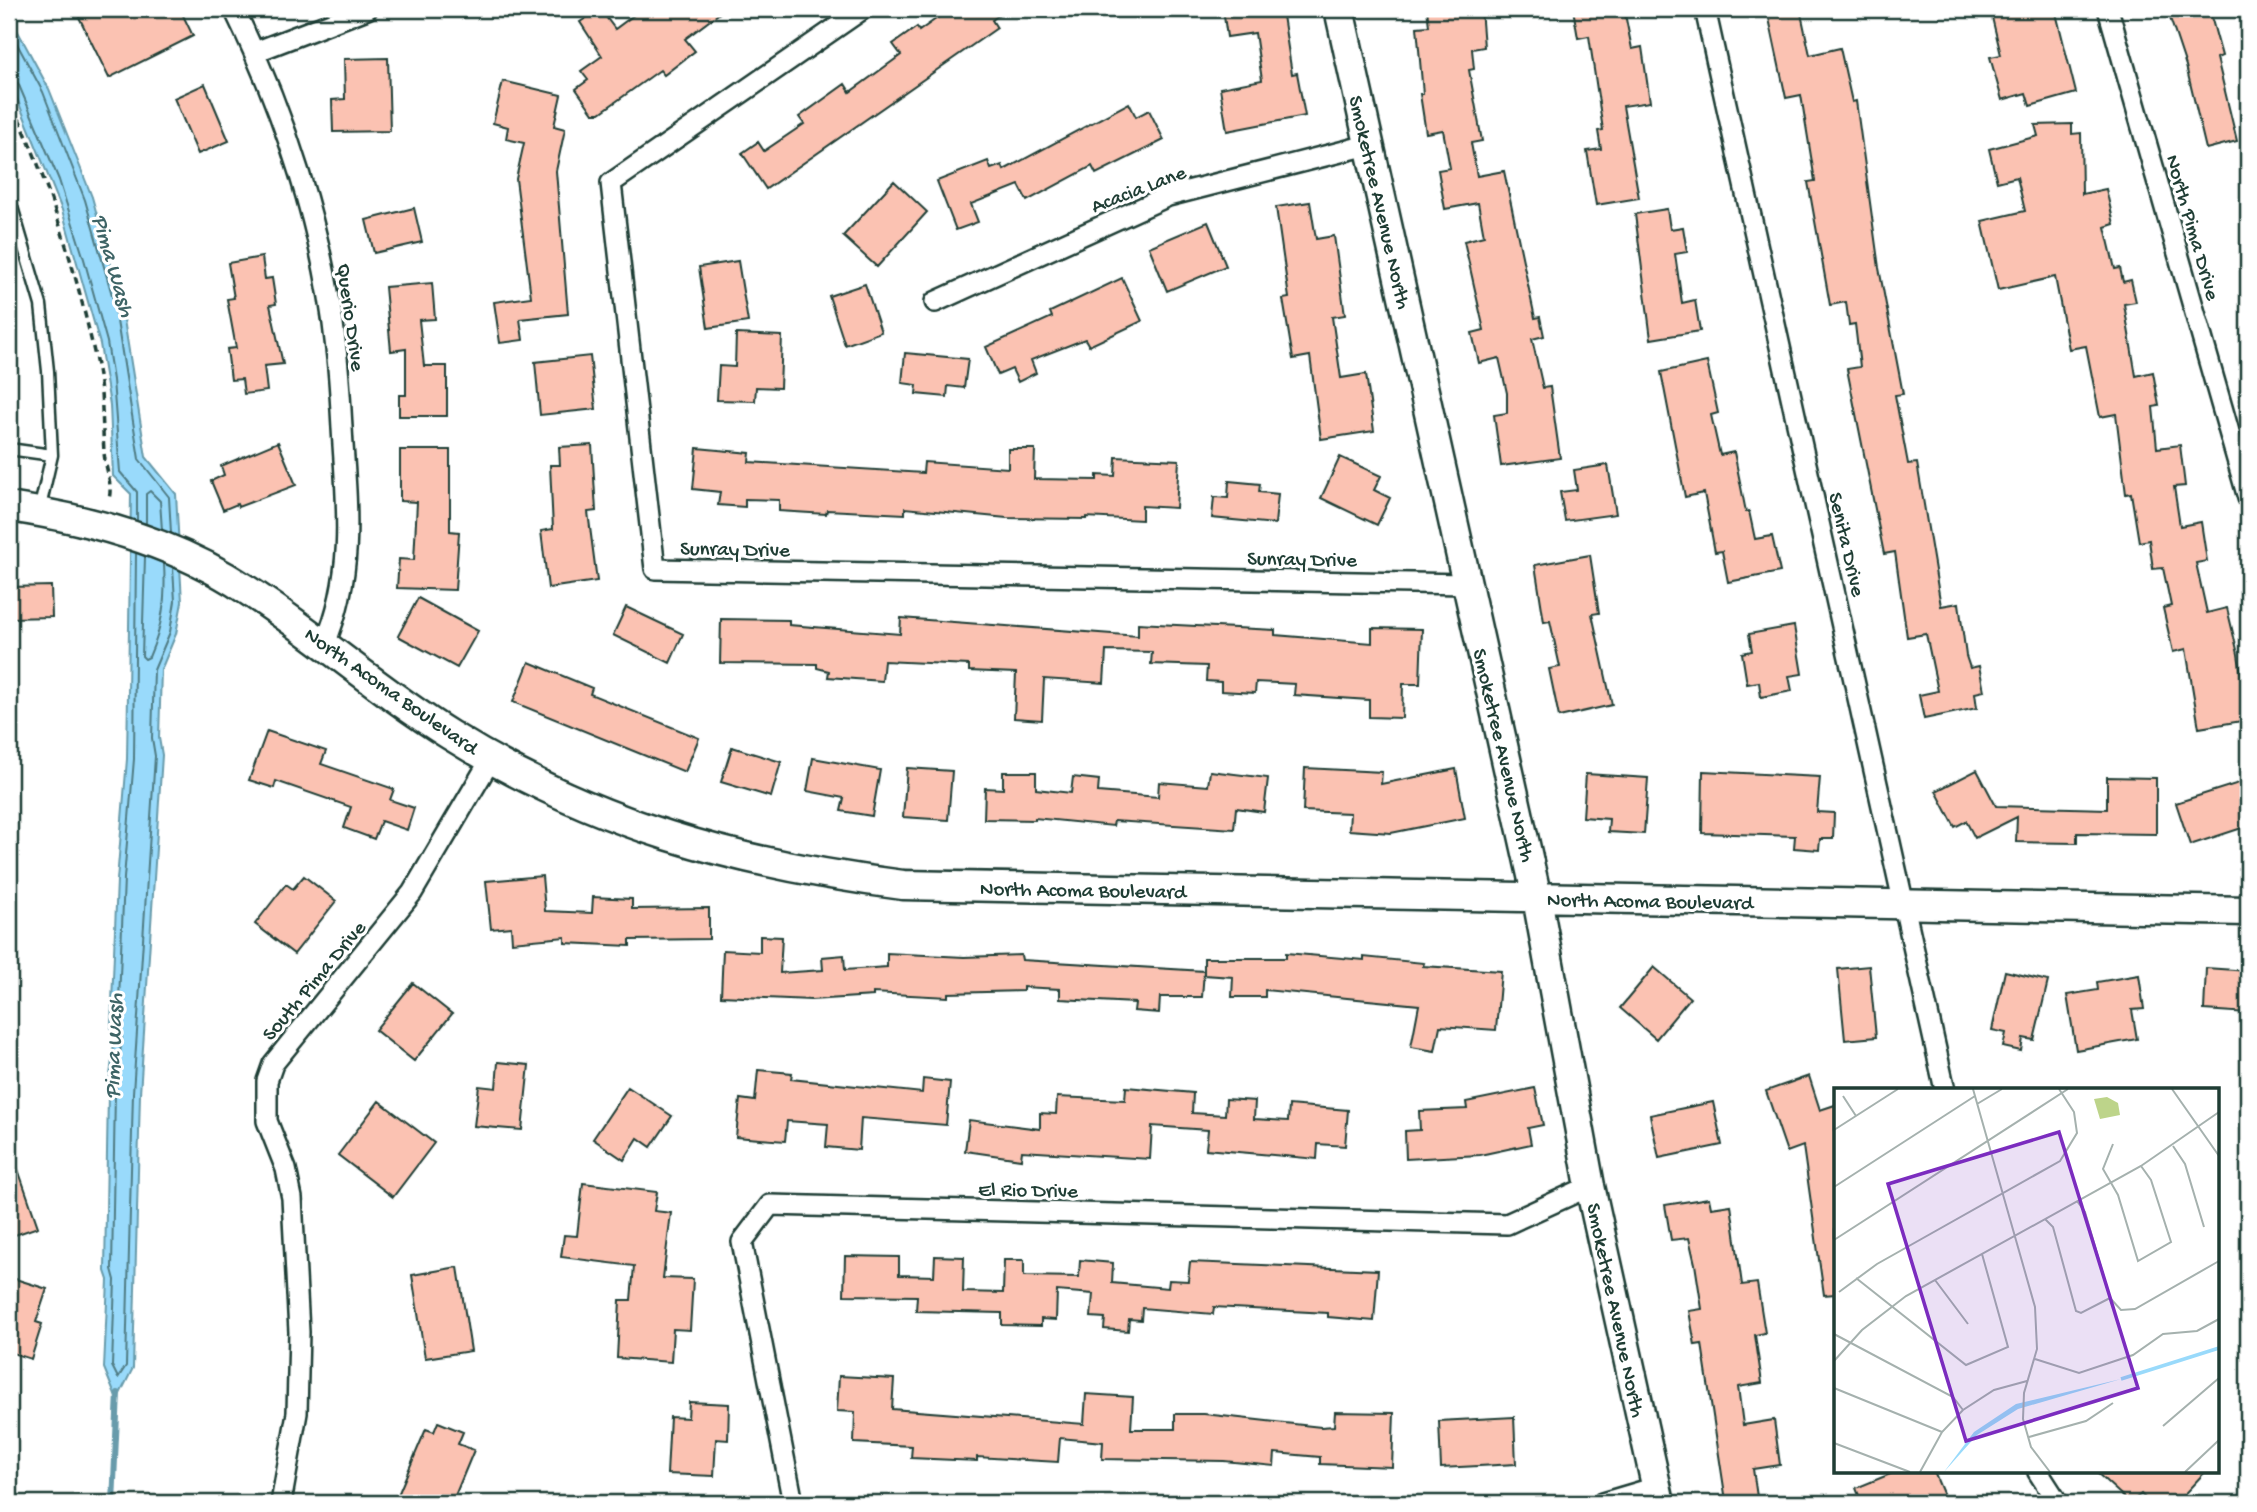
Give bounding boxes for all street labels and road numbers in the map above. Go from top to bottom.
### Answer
street label: Smoketree Avenue North [1341,94,1414,312]
street label: North Pima Drive [2158,152,2224,305]
street label: Acacia Lane [1088,161,1191,221]
street label: Querio Drive [329,262,369,374]
street label: Senita Drive [1820,490,1869,600]
street label: Sunray Drive [680,538,791,565]
street label: Sunray Drive [1247,548,1358,575]
street label: North Acoma Boulevard [298,623,483,763]
street label: Smoketree Avenue North [1465,647,1538,865]
street label: North Acoma Boulevard [980,878,1188,907]
street label: North Acoma Boulevard [1547,889,1755,918]
street label: South Pima Drive [258,916,374,1047]
street label: El Rio Drive [978,1179,1079,1206]
street label: Smoketree Avenue North [1579,1201,1649,1420]

